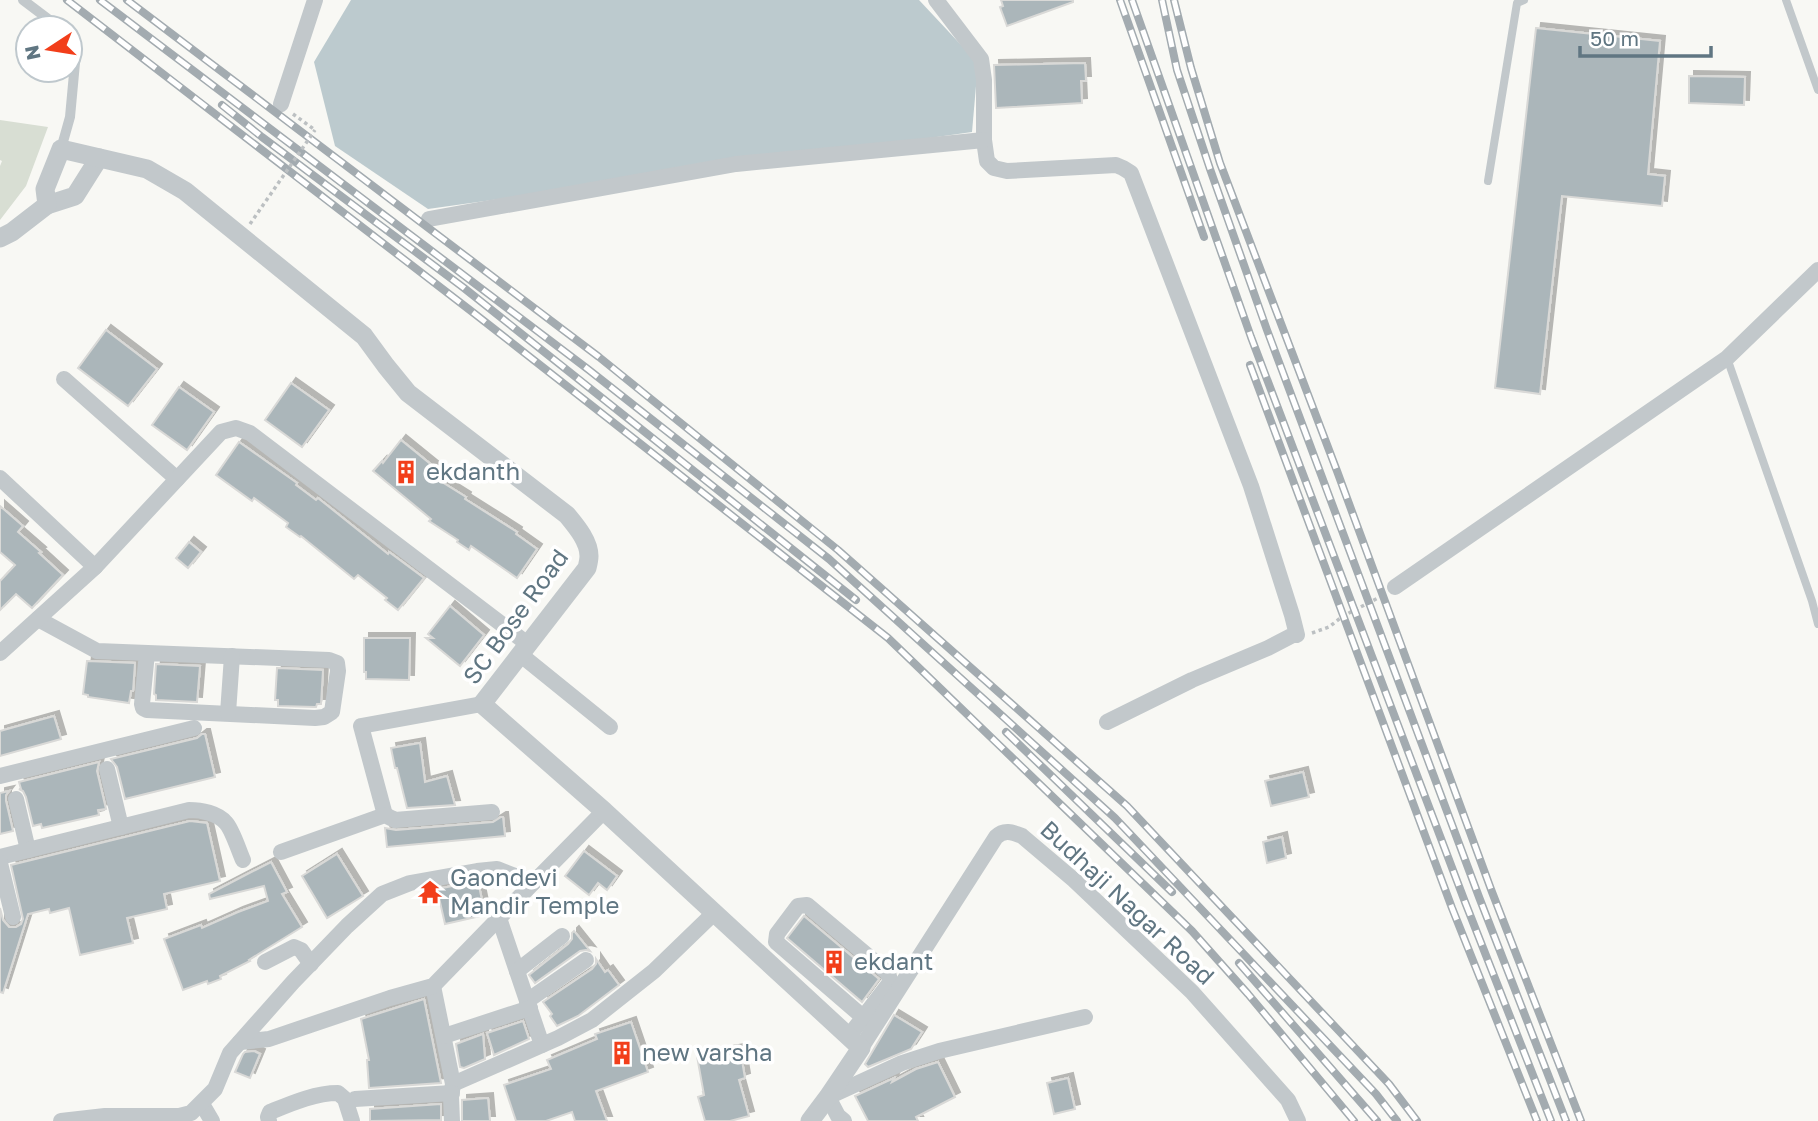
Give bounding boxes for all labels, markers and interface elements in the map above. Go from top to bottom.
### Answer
north arrow [14,14,84,84]
scale bar [1580,14,1711,58]
text: 50 m [1590,25,1639,51]
text: N [19,43,45,62]
place label: ekdanth [426,456,520,485]
building icon: ekdanth [392,458,420,486]
street label: SC Bose Road [456,543,573,689]
street label: Budhaji Nagar Road [1035,814,1221,990]
place label: Gaondevi Mandir Temple [450,862,620,919]
temple icon: Gaondevi Mandir Temple [416,878,444,906]
place label: ekdant [854,946,933,975]
building icon: ekdant [820,948,848,976]
place label: new varsha [642,1037,773,1066]
building icon: new varsha [608,1039,636,1067]

